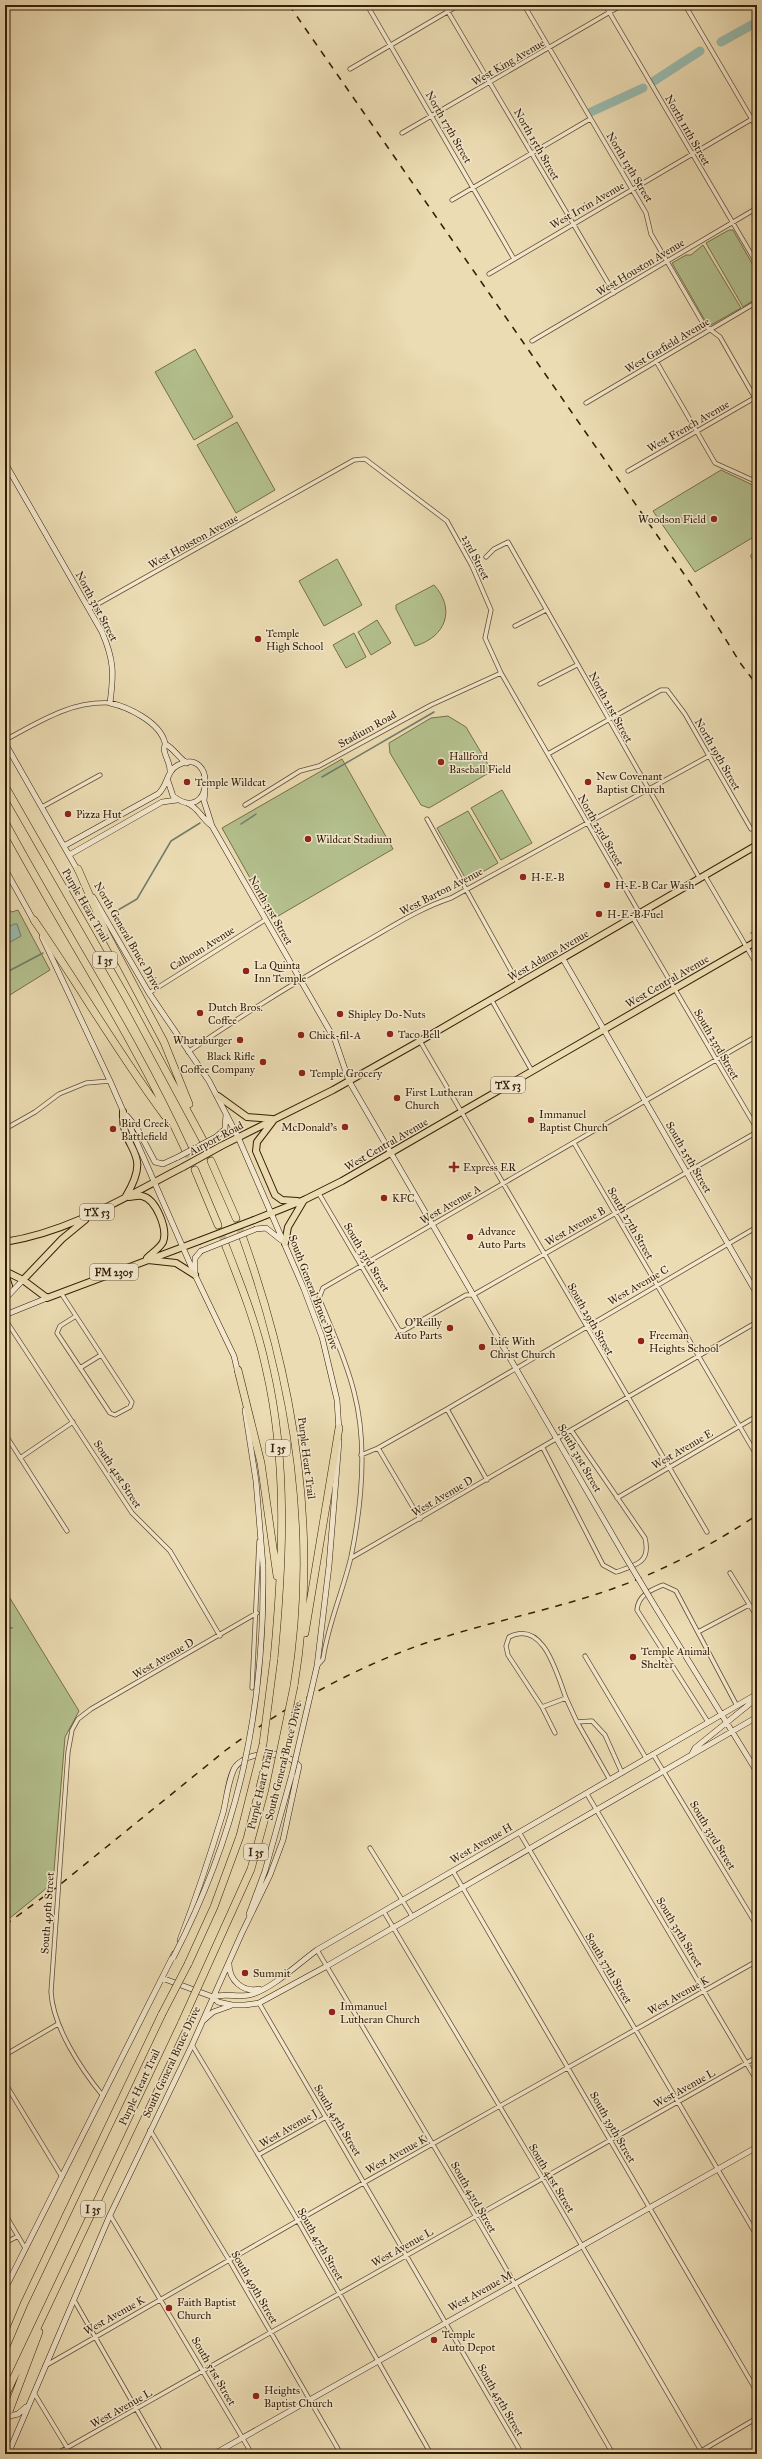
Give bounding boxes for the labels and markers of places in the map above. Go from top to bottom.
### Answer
place label: Woodson Field [638,513,706,526]
marker: Woodson Field [709,514,719,524]
place label: Temple High School [266,627,323,653]
marker: Temple High School [253,634,263,644]
place label: Hallford Baseball Field [449,750,512,776]
marker: Hallford Baseball Field [436,757,446,767]
place label: New Covenant Baptist Church [596,770,665,796]
place label: Temple Wildcat [195,776,266,789]
marker: Temple Wildcat [182,777,192,787]
marker: New Covenant Baptist Church [583,777,593,787]
place label: Pizza Hut [76,808,122,821]
marker: Pizza Hut [63,809,73,819]
place label: Wildcat Stadium [316,833,393,846]
marker: Wildcat Stadium [303,834,313,844]
place label: H-E-B [531,871,565,884]
marker: H-E-B [518,872,528,882]
place label: H-E-B Car Wash [615,879,694,892]
marker: H-E-B Car Wash [602,880,612,890]
place label: H-E-B Fuel [607,908,664,921]
marker: H-E-B Fuel [594,909,604,919]
place label: La Quinta Inn Temple [254,959,307,985]
marker: La Quinta Inn Temple [241,966,251,976]
place label: Dutch Bros. Coffee [208,1001,263,1027]
marker: Dutch Bros. Coffee [195,1008,205,1018]
place label: Shipley Do-Nuts [348,1008,426,1021]
marker: Shipley Do-Nuts [335,1009,345,1019]
place label: Taco Bell [398,1028,440,1041]
place label: Chick-fil-A [309,1029,362,1042]
marker: Taco Bell [385,1029,395,1039]
marker: Chick-fil-A [296,1030,306,1040]
place label: Whataburger [173,1034,233,1047]
marker: Whataburger [235,1035,245,1045]
place label: Black Rifle Coffee Company [180,1050,256,1076]
marker: Black Rifle Coffee Company [258,1057,268,1067]
place label: Temple Grocery [310,1067,383,1080]
marker: Temple Grocery [297,1068,307,1078]
place label: First Lutheran Church [405,1086,473,1112]
marker: First Lutheran Church [392,1093,402,1103]
place label: Immanuel Baptist Church [539,1108,608,1134]
marker: Immanuel Baptist Church [526,1115,536,1125]
place label: Bird Creek Battlefield [121,1117,170,1143]
place label: McDonald's [281,1121,337,1134]
marker: McDonald's [340,1122,350,1132]
marker: Bird Creek Battlefield [108,1124,118,1134]
marker: Express ER [448,1161,460,1173]
place label: Express ER [463,1161,516,1174]
place label: KFC [392,1192,415,1205]
marker: KFC [379,1193,389,1203]
place label: Advance Auto Parts [477,1225,526,1251]
marker: Advance Auto Parts [465,1232,475,1242]
place label: O'Reilly Auto Parts [393,1316,443,1342]
marker: O'Reilly Auto Parts [445,1323,455,1333]
place label: Freeman Heights School [649,1329,719,1355]
place label: Life With Christ Church [490,1335,555,1361]
marker: Freeman Heights School [636,1336,646,1346]
marker: Life With Christ Church [477,1342,487,1352]
place label: Temple Animal Shelter [641,1645,710,1671]
marker: Temple Animal Shelter [628,1652,638,1662]
place label: Summit [253,1967,291,1980]
marker: Summit [240,1968,250,1978]
place label: Immanuel Lutheran Church [340,2000,420,2026]
marker: Immanuel Lutheran Church [327,2007,337,2017]
place label: Faith Baptist Church [177,2296,236,2322]
marker: Faith Baptist Church [164,2303,174,2313]
place label: Temple Auto Depot [441,2328,495,2354]
marker: Temple Auto Depot [429,2335,439,2345]
place label: Heights Baptist Church [264,2384,333,2410]
marker: Heights Baptist Church [251,2391,261,2401]

